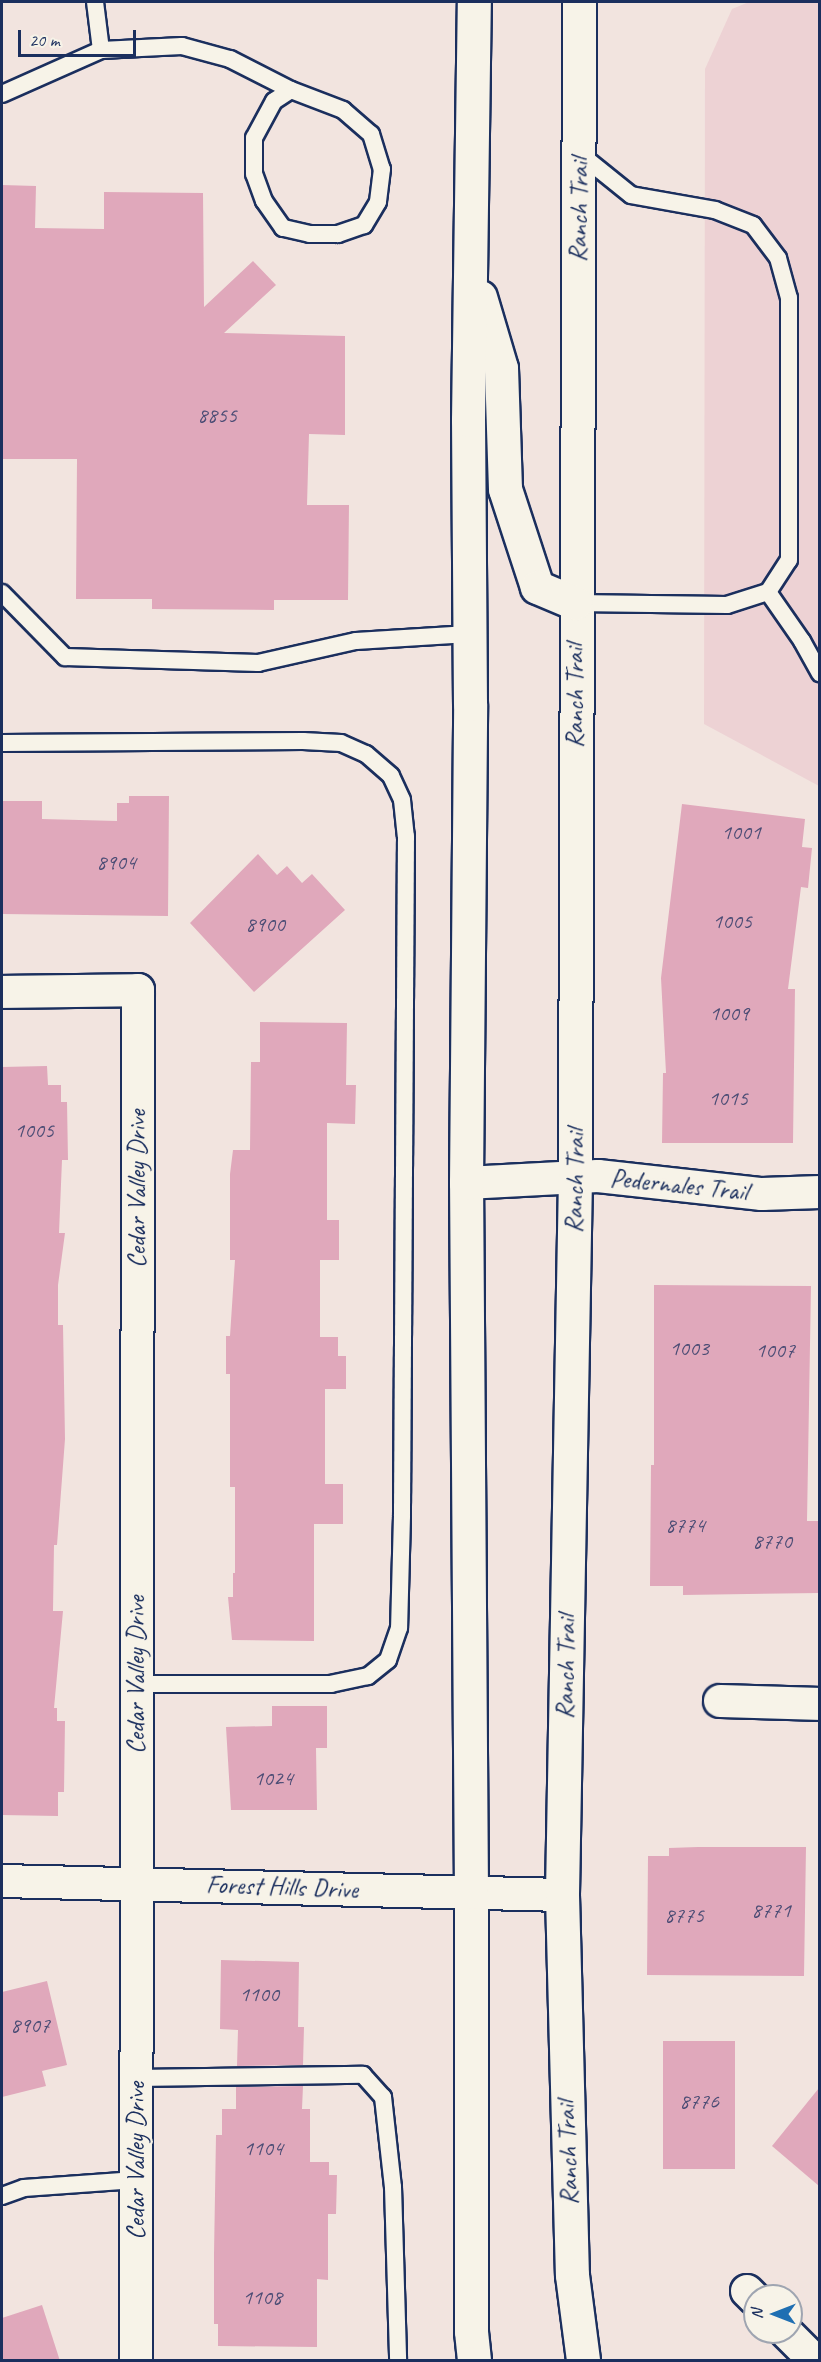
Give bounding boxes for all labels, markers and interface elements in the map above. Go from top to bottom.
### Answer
scale bar [21,18,140,56]
text: 20 m [29,29,60,51]
street label: Ranch Trail [562,158,596,262]
house number: 8855 [197,403,237,429]
street label: Ranch Trail [559,644,591,748]
house number: 1001 [721,820,761,846]
house number: 8904 [96,850,136,876]
house number: 1005 [712,909,752,935]
house number: 8900 [245,912,285,938]
house number: 1009 [709,1001,749,1027]
house number: 1015 [708,1086,748,1112]
street label: Cedar Valley Drive [121,1110,153,1268]
house number: 1005 [14,1118,54,1144]
street label: Ranch Trail [558,1129,592,1233]
street label: Pedernales Trail [609,1162,749,1208]
house number: 1003 [669,1336,709,1362]
house number: 1007 [755,1338,795,1364]
house number: 8774 [665,1513,705,1539]
house number: 8770 [752,1529,792,1555]
street label: Cedar Valley Drive [120,1596,152,1754]
street label: Ranch Trail [549,1615,583,1719]
house number: 1024 [253,1766,293,1792]
street label: Forest Hills Drive [205,1869,359,1905]
house number: 8771 [751,1898,791,1924]
house number: 8775 [664,1903,704,1929]
house number: 1100 [239,1982,279,2008]
house number: 8907 [10,2013,50,2039]
street label: Cedar Valley Drive [120,2082,152,2240]
house number: 8776 [679,2089,719,2115]
street label: Ranch Trail [551,2101,585,2205]
house number: 1104 [243,2136,283,2162]
north arrow [743,2284,803,2344]
house number: 1108 [242,2285,282,2311]
text: N [747,2309,767,2319]

